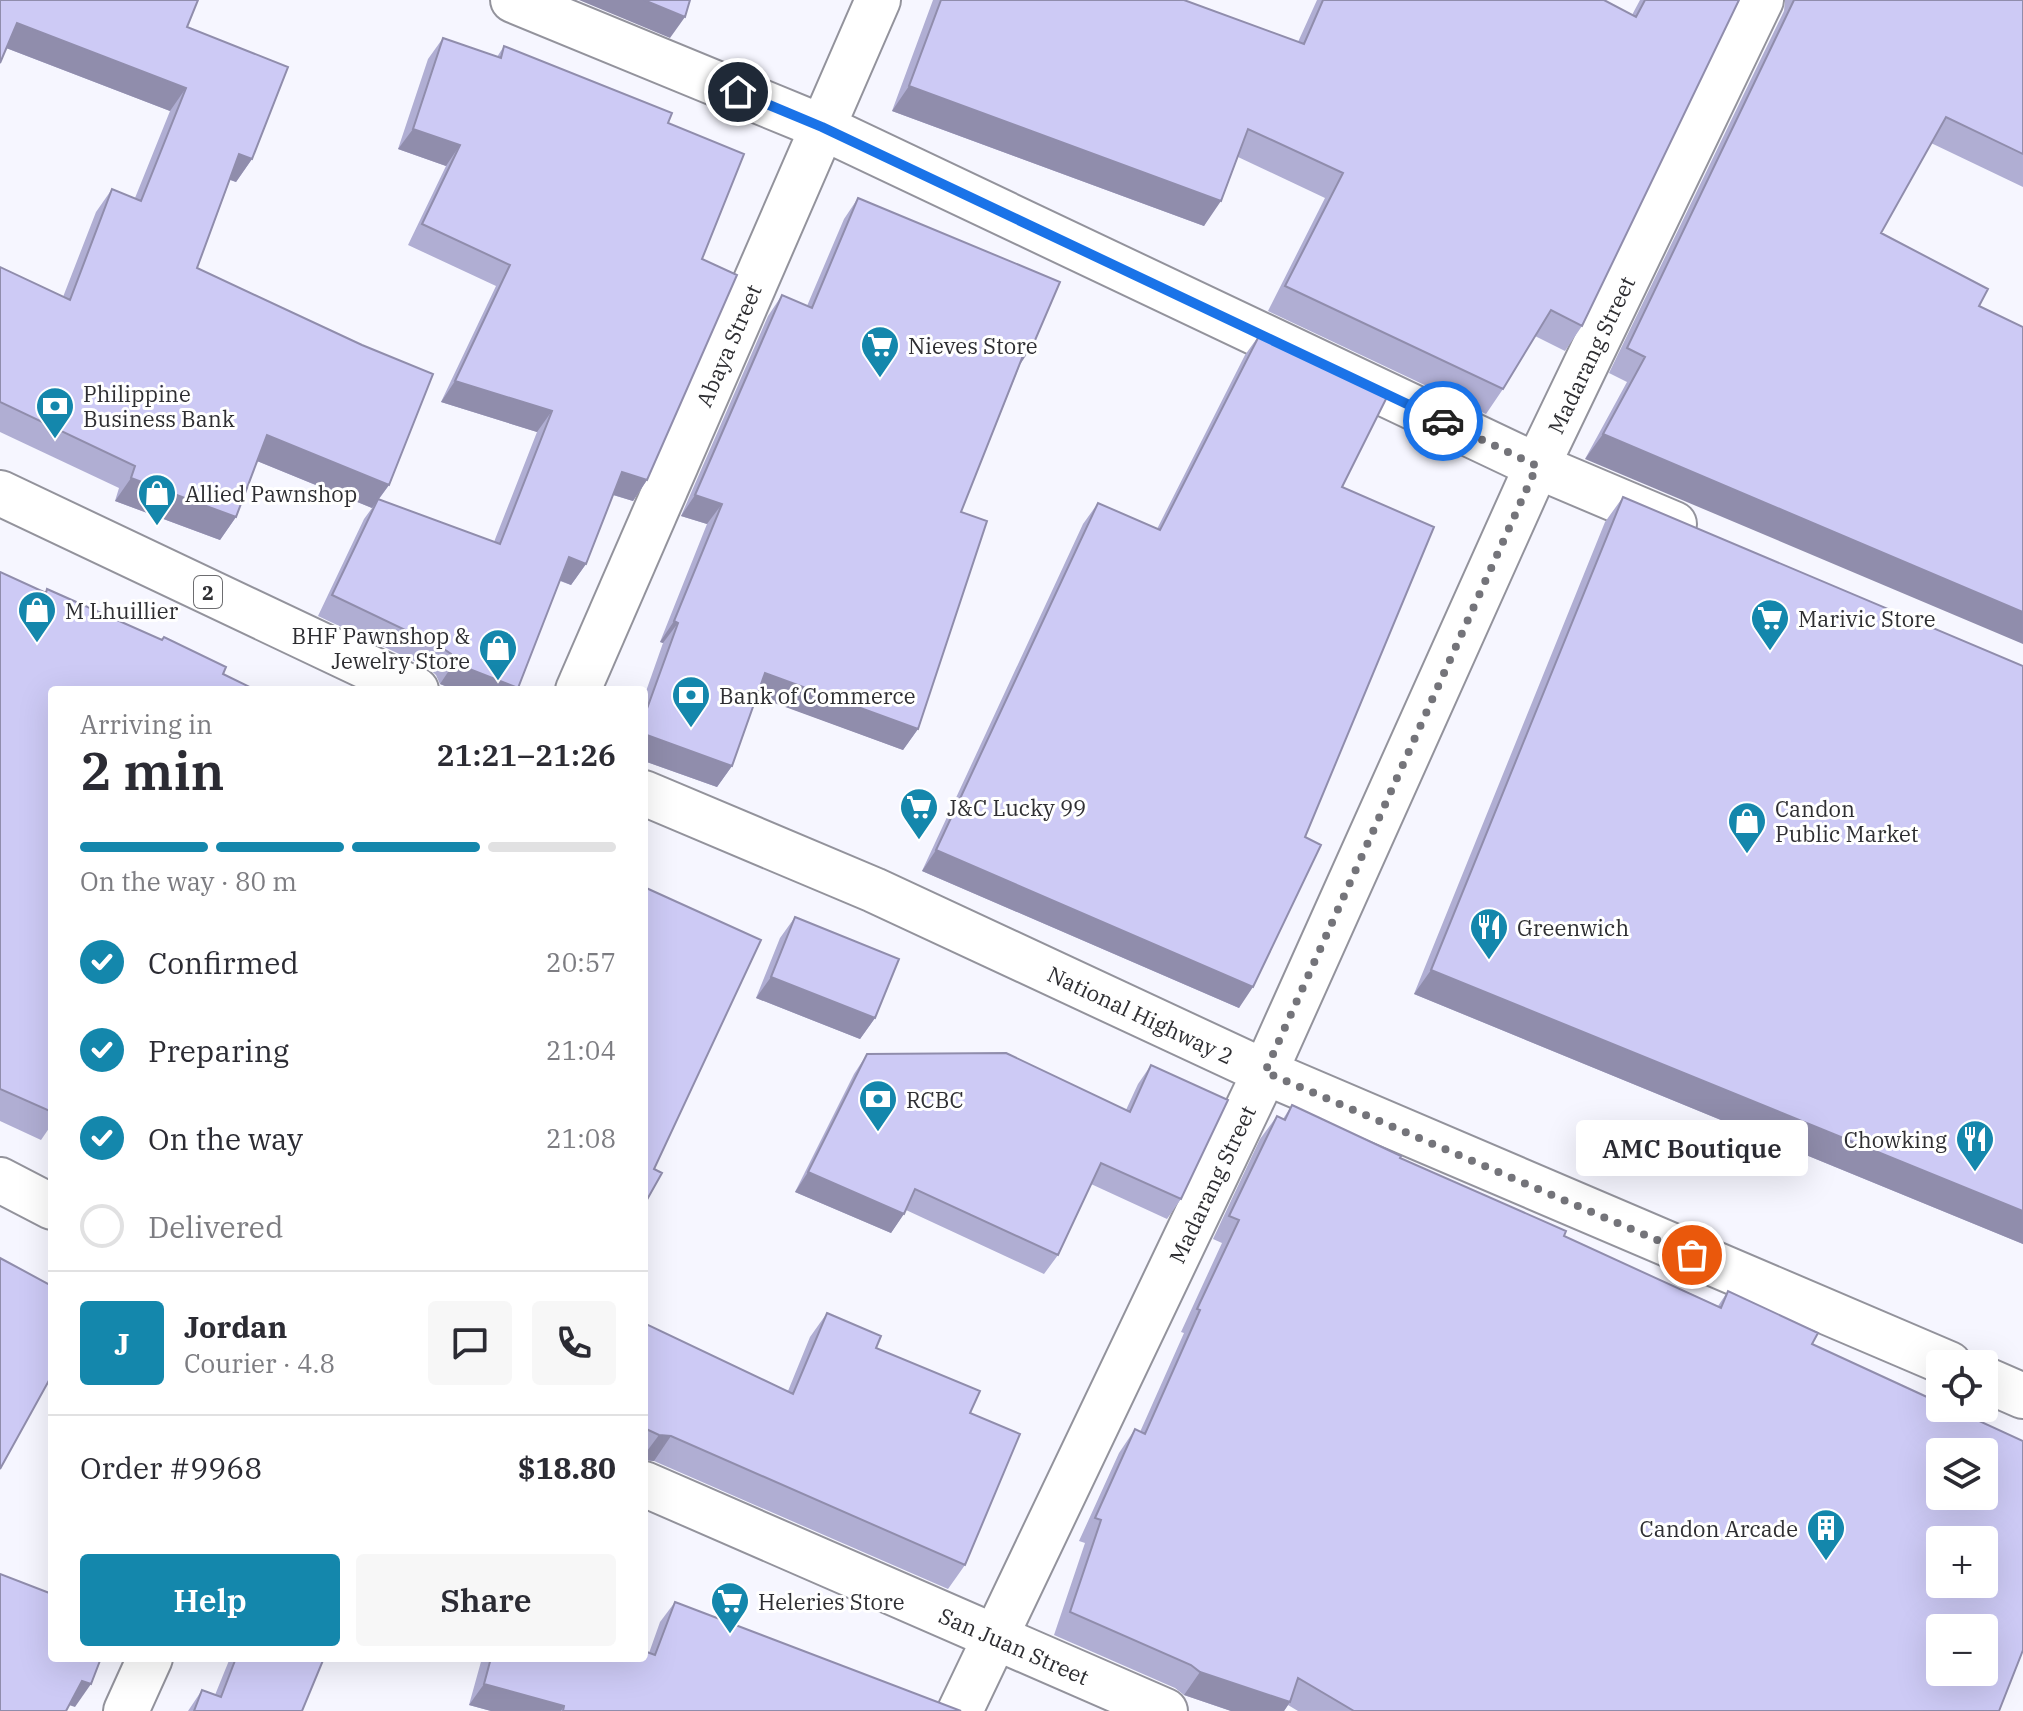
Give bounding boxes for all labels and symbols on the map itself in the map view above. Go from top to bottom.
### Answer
pin [704,58,772,126]
street label: Madarang Street [1540,271,1641,438]
street label: Abaya Street [689,279,767,411]
supermarket icon: Nieves Store [859,324,901,379]
place label: Nieves Store [908,331,1038,360]
place label: Philippine Business Bank [83,379,235,433]
courier [1403,381,1483,461]
bank icon: Philippine Business Bank [34,385,76,440]
shop icon: Allied Pawnshop [136,472,178,527]
place label: Allied Pawnshop [185,479,357,508]
road number: 2 [194,576,222,608]
shop icon: M Lhuillier [16,589,58,644]
place label: M Lhuillier [65,596,179,625]
supermarket icon: Marivic Store [1749,597,1791,652]
place label: Marivic Store [1798,604,1936,633]
place label: BHF Pawnshop & Jewelry Store [292,621,470,675]
shop icon: BHF Pawnshop & Jewelry Store [477,627,519,682]
bank icon: Bank of Commerce [670,674,712,729]
place label: Bank of Commerce [719,681,916,710]
supermarket icon: J&C Lucky 99 [898,786,940,841]
place label: J&C Lucky 99 [947,793,1086,822]
place label: Candon Public Market [1775,794,1919,848]
shop icon: Candon Public Market [1726,800,1768,855]
restaurant icon: Greenwich [1468,906,1510,961]
place label: Greenwich [1517,913,1629,942]
street label: National Highway 2 [1043,958,1239,1070]
bank icon: RCBC [857,1078,899,1133]
place label: RCBC [906,1085,964,1114]
street label: Madarang Street [1162,1100,1262,1268]
restaurant icon: Chowking [1954,1118,1996,1173]
callout: AMC Boutique [1576,1119,1808,1175]
place label: Chowking [1844,1125,1947,1154]
pin [1658,1221,1726,1289]
building icon: Candon Arcade [1805,1507,1847,1562]
place label: Candon Arcade [1640,1514,1798,1543]
supermarket icon: Heleries Store [709,1580,751,1635]
place label: Heleries Store [758,1587,904,1616]
street label: San Juan Street [935,1600,1094,1691]

